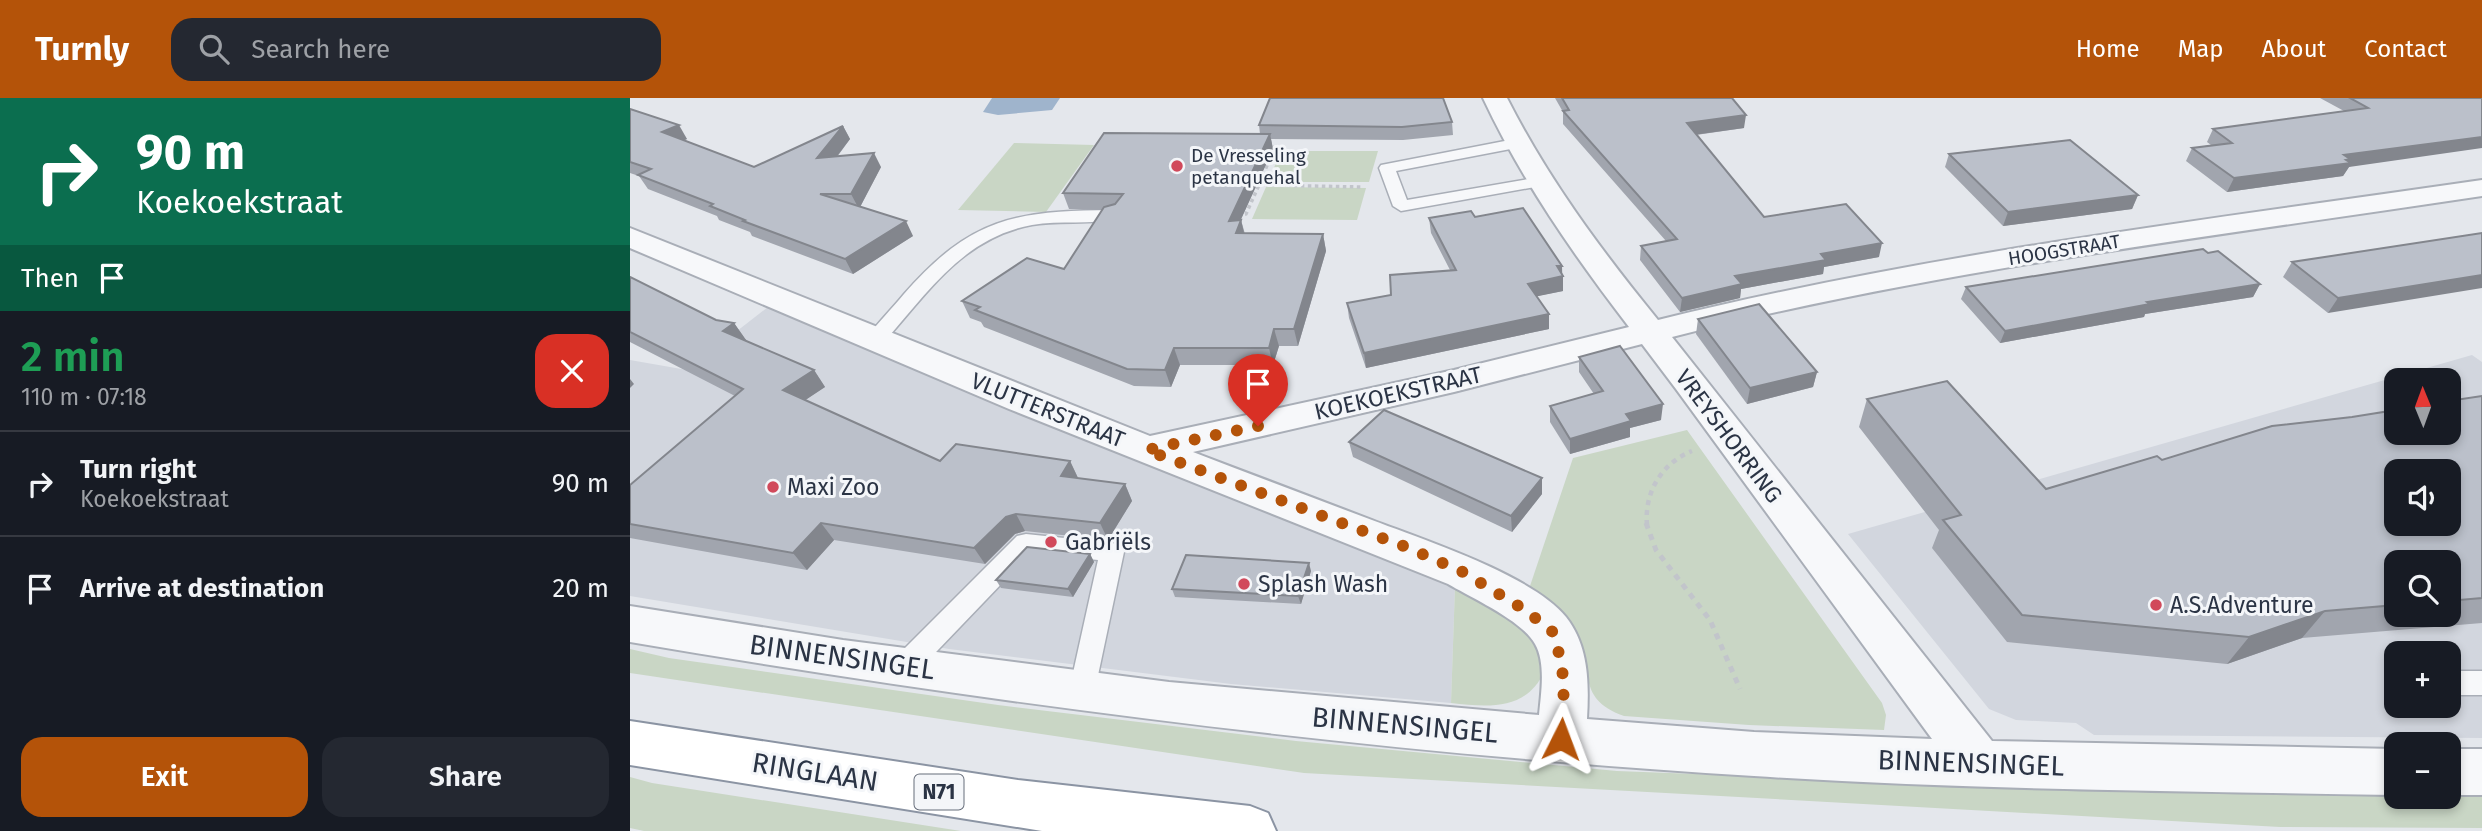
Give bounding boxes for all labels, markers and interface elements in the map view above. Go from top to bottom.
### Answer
search box [171,18,661,81]
text: Turnly [35,29,129,69]
icon: search [195,30,233,68]
text: Search here [251,34,390,65]
text: Home [2076,35,2140,63]
text: Map [2178,35,2224,63]
text: About [2262,35,2326,63]
text: Contact [2364,35,2447,63]
text: 90 m [136,123,245,182]
icon: right [21,126,112,217]
place label: De Vresseling petanquehal [1191,144,1306,189]
marker: De Vresseling petanquehal [1169,158,1185,174]
text: Koekoekstraat [136,183,343,221]
street label: HOOGSTRAAT [2006,230,2122,270]
icon: arrive [93,259,131,297]
text: Then [21,263,79,294]
text: 2 min [21,332,125,382]
button: close [535,334,609,408]
pin [1228,354,1288,426]
street label: KOEKOEKSTRAAT [1311,360,1485,426]
street label: VREYSHORRING [1670,364,1788,508]
icon: arrive [1239,365,1277,403]
street label: VLUTTERSTRAAT [967,366,1129,454]
north arrow [2384,368,2460,444]
map controls [2384,368,2461,809]
text: 110 m · 07:18 [21,383,147,411]
text: Turn right [80,454,197,485]
button: sound [2384,459,2461,536]
icon: right [21,465,59,503]
text: 90 m [552,468,609,499]
place label: Maxi Zoo [787,473,880,501]
marker: Maxi Zoo [765,479,781,495]
text: Koekoekstraat [80,485,229,513]
place label: Gabriëls [1065,528,1151,556]
marker: Gabriëls [1043,534,1059,550]
button: search [2384,550,2461,627]
icon: arrive [21,570,59,608]
place label: Splash Wash [1258,570,1388,598]
text: Arrive at destination [80,573,324,604]
text: 20 m [552,573,609,604]
marker: Splash Wash [1236,576,1252,592]
place label: A.S.Adventure [2170,591,2314,619]
marker: A.S.Adventure [2148,597,2164,613]
street label: BINNENSINGEL [747,628,937,686]
button: + [2384,641,2461,718]
street label: BINNENSINGEL [1310,700,1500,750]
position arrow [1524,702,1598,776]
button: − [2384,732,2461,809]
button: Exit [21,737,308,817]
button: Share [322,737,609,817]
street label: BINNENSINGEL [1877,743,2065,783]
street label: RINGLAAN [750,746,880,798]
road number: N71 [914,774,964,810]

